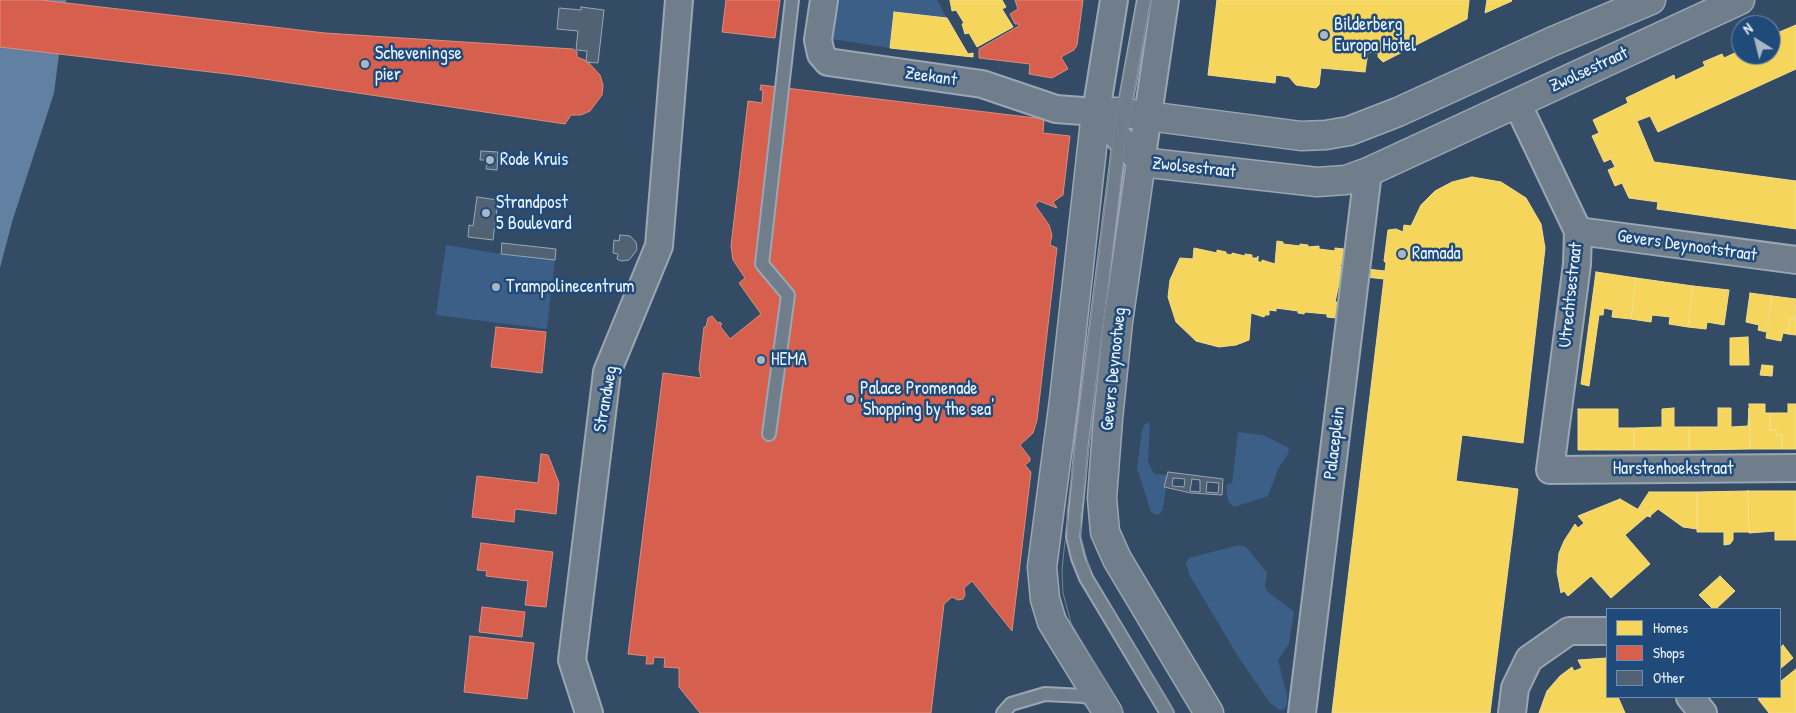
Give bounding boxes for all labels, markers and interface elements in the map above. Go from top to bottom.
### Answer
place label: Bilderberg Europa Hotel [1334,14,1416,56]
north arrow [1731,15,1781,65]
text: N [1739,18,1756,38]
marker: Bilderberg Europa Hotel [1318,29,1330,41]
street label: Zwolsestraat [1546,42,1632,98]
place label: Scheveningse pier [375,43,462,86]
marker: Scheveningse pier [359,58,371,70]
street label: Zeekant [904,63,958,91]
place label: Rode Kruis [500,149,568,171]
street label: Zwolsestraat [1151,153,1237,183]
marker: Rode Kruis [484,154,496,166]
place label: Strandpost 5 Boulevard [496,192,571,234]
marker: Strandpost 5 Boulevard [480,207,492,219]
street label: Gevers Deynootstraat [1616,226,1758,266]
street label: Utrechtsestraat [1555,241,1587,349]
place label: Ramada [1412,243,1461,265]
marker: Ramada [1396,248,1408,260]
place label: Trampolinecentrum [506,276,635,298]
marker: Trampolinecentrum [490,281,502,293]
street label: Gevers Deynootweg [1097,306,1131,432]
place label: HEMA [771,349,807,371]
marker: HEMA [755,354,767,366]
street label: Strandweg [590,364,622,434]
place label: Palace Promenade 'Shopping by the sea' [860,378,994,420]
marker: Palace Promenade 'Shopping by the sea' [844,393,856,405]
street label: Palaceplein [1320,405,1350,481]
street label: Harstenhoekstraat [1613,458,1733,480]
legend [1606,608,1781,698]
text: Homes [1653,617,1688,638]
text: Shops [1653,642,1684,663]
text: Other [1653,667,1685,688]

